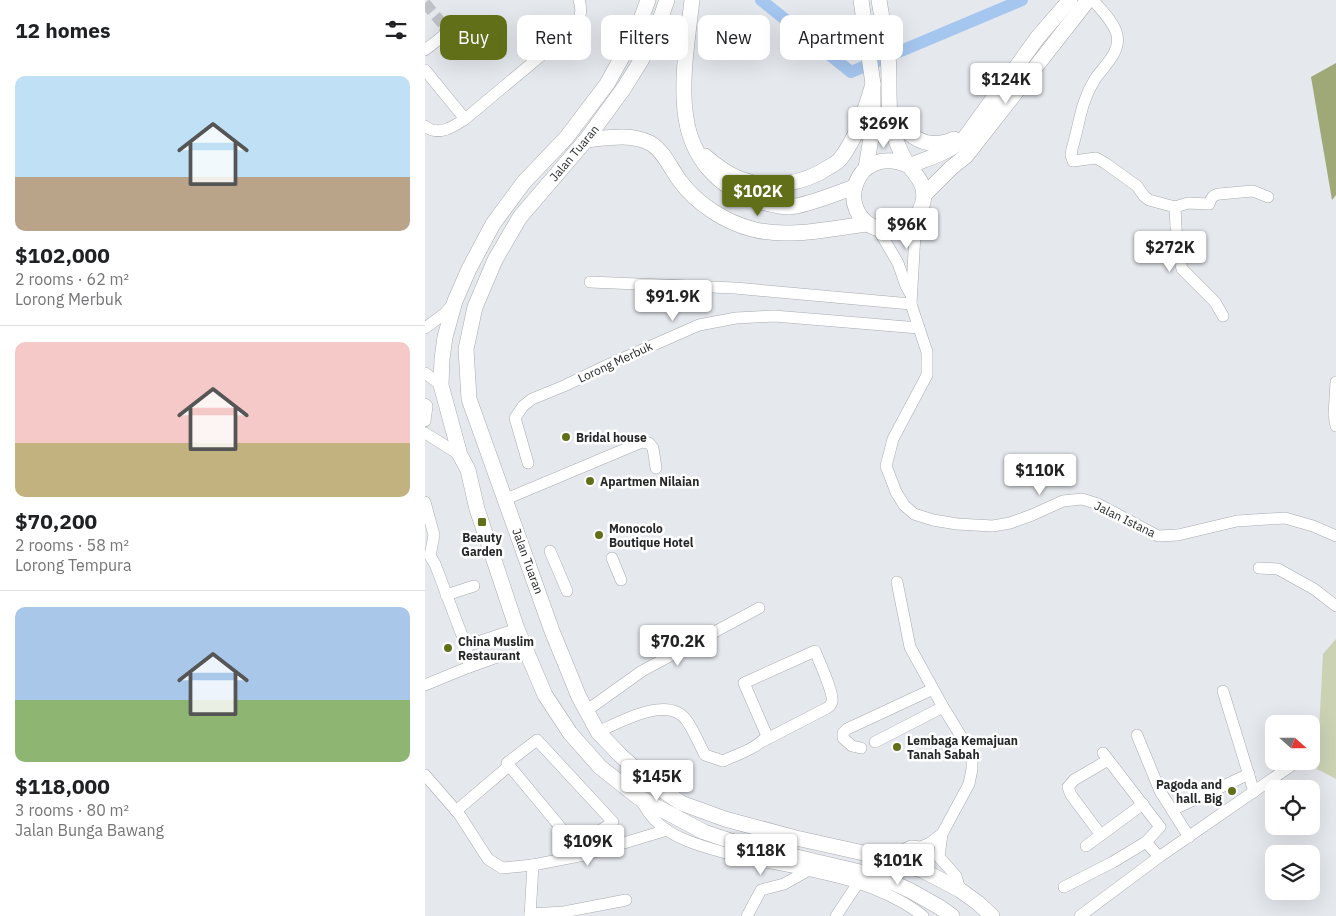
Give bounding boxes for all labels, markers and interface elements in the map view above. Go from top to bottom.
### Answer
chip: Buy [440,15,507,60]
chip: Rent [517,15,591,60]
chip: Filters [601,15,688,60]
chip: New [698,15,770,60]
chip: Apartment [780,15,903,60]
text: 12 homes [15,16,111,44]
icon: filters [382,16,410,44]
pin: $124K [971,62,1041,105]
text: $124K [981,69,1031,89]
pin: $269K [849,106,919,149]
icon: home [168,109,258,199]
text: $269K [859,113,909,133]
street label: Jalan Tuaran [546,122,602,184]
pin: $102K [723,174,793,217]
text: $102K [733,181,783,201]
pin: $96K [877,208,937,250]
text: $96K [887,214,927,234]
pin: $272K [1135,230,1205,273]
text: $272K [1145,237,1195,257]
text: $102,000 [15,241,110,269]
text: 2 rooms · 62 m² [15,269,129,289]
pin: $91.9K [632,280,714,322]
text: $91.9K [646,286,700,306]
text: Lorong Merbuk [15,289,122,309]
street label: Lorong Merbuk [575,338,655,386]
icon: home [168,374,258,464]
place label: Bridal house [576,430,647,445]
marker: Bridal house [560,431,572,443]
pin: $110K [1005,454,1075,496]
text: $110K [1015,460,1065,480]
place label: Apartmen Nilaian [600,474,699,489]
marker: Apartmen Nilaian [584,475,596,487]
street label: Jalan Istana [1092,498,1159,541]
text: $70,200 [15,507,97,535]
marker: Beauty Garden [476,516,488,528]
place label: Monocolo Boutique Hotel [609,521,694,550]
street label: Jalan Tuaran [509,526,547,596]
marker: Monocolo Boutique Hotel [593,529,605,541]
place label: Beauty Garden [461,530,503,559]
text: 2 rooms · 58 m² [15,535,129,555]
text: Lorong Tempura [15,555,131,575]
pin: $70.2K [637,624,719,667]
text: $70.2K [651,631,705,651]
place label: China Muslim Restaurant [458,634,534,663]
icon: home [168,639,258,729]
marker: China Muslim Restaurant [442,642,454,654]
north arrow [1265,715,1320,770]
map controls [1265,715,1320,900]
place label: Lembaga Kemajuan Tanah Sabah [907,733,1018,762]
marker: Lembaga Kemajuan Tanah Sabah [891,741,903,753]
pin: $145K [622,760,692,802]
text: $145K [632,766,682,786]
text: $118,000 [15,772,110,800]
place label: Pagoda and hall. Big [1156,777,1222,806]
button: locate [1265,780,1320,835]
marker: Pagoda and hall. Big [1226,785,1238,797]
text: 3 rooms · 80 m² [15,800,129,820]
text: Jalan Bunga Bawang [15,820,164,840]
pin: $109K [553,824,623,867]
text: $109K [563,831,613,851]
pin: $118K [726,834,796,876]
text: $118K [736,840,786,860]
pin: $101K [863,844,933,886]
button: layers [1265,845,1320,900]
text: $101K [873,850,923,870]

